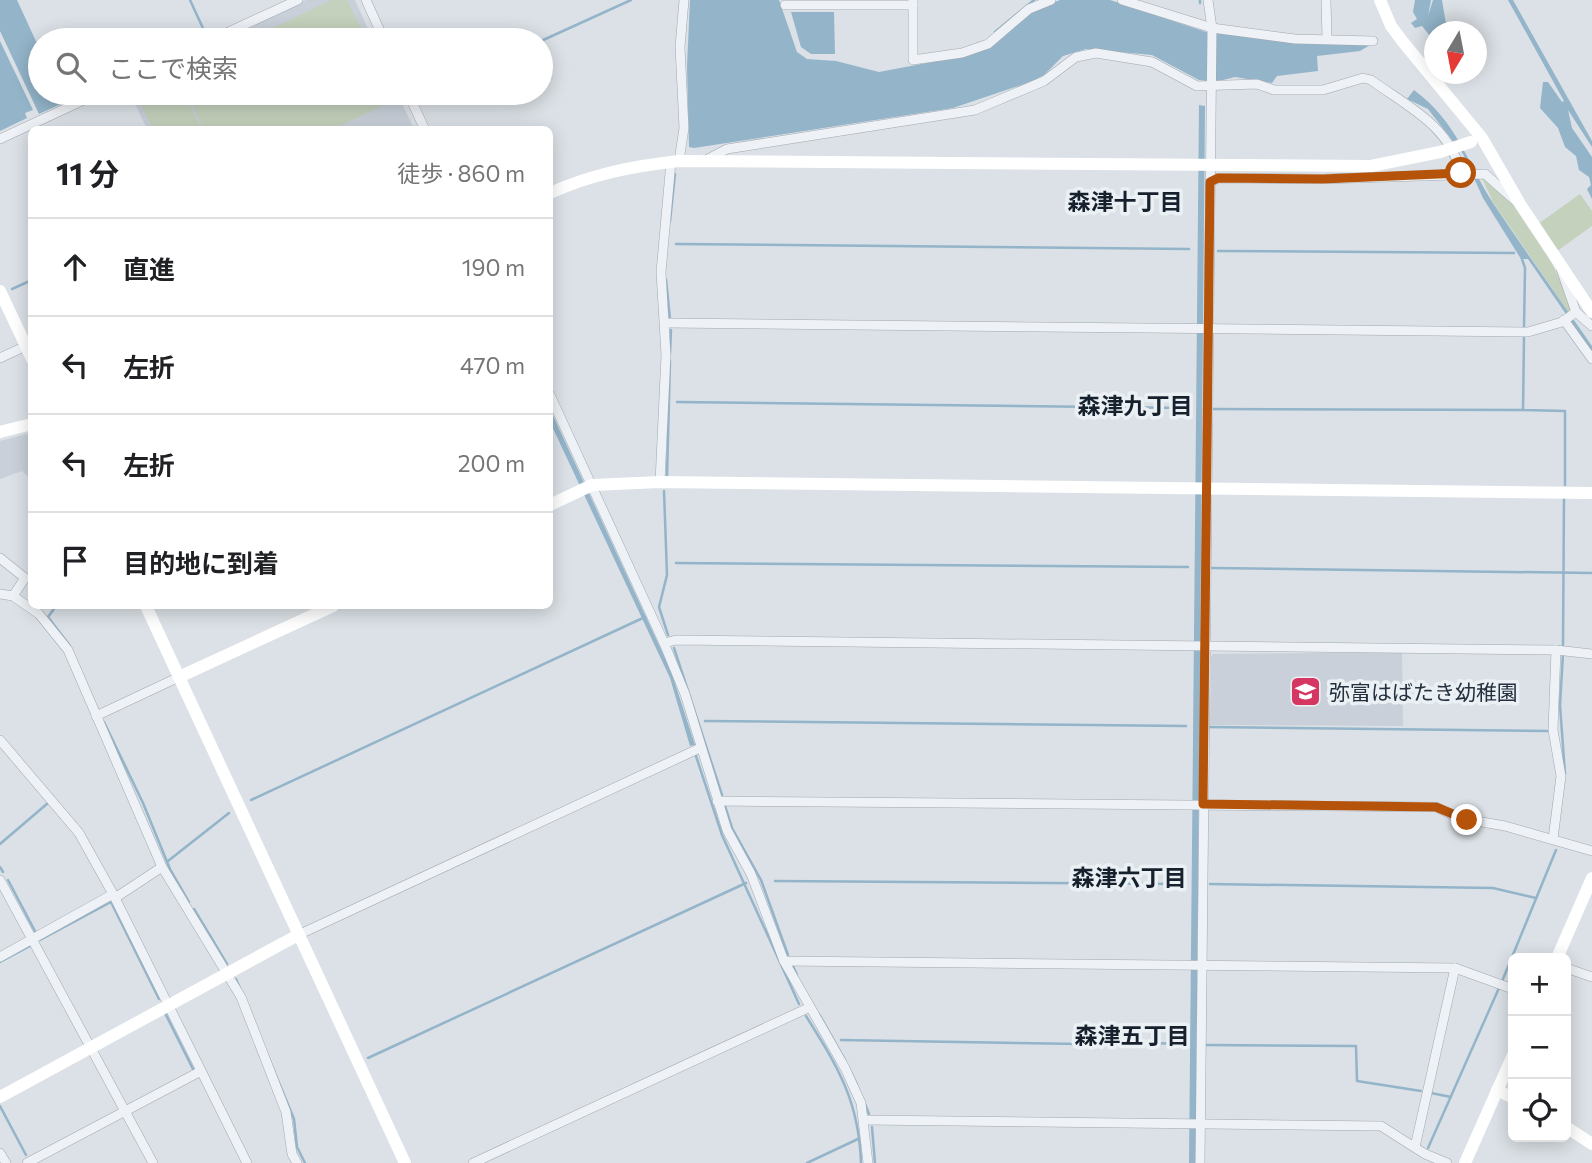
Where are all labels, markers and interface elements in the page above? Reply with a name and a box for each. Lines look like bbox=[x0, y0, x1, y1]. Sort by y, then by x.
north arrow bbox=[1424, 21, 1487, 84]
search box bbox=[28, 28, 553, 105]
icon: search bbox=[52, 48, 90, 86]
text: ここで検索 bbox=[108, 52, 238, 83]
text: 11 分 bbox=[56, 154, 119, 191]
route start bbox=[1445, 157, 1476, 188]
text: 徒歩 · 860 m bbox=[397, 159, 525, 187]
district label: 森津十丁目 bbox=[1068, 187, 1183, 215]
icon: ahead bbox=[56, 248, 94, 286]
text: 直進 bbox=[123, 253, 175, 284]
text: 190 m bbox=[462, 253, 525, 281]
icon: left bbox=[56, 346, 94, 384]
text: 左折 bbox=[123, 351, 175, 382]
text: 470 m bbox=[460, 351, 525, 379]
district label: 森津九丁目 bbox=[1078, 391, 1193, 419]
icon: left bbox=[56, 444, 94, 482]
text: 左折 bbox=[123, 449, 175, 480]
text: 200 m bbox=[458, 449, 525, 477]
icon: arrive bbox=[56, 542, 94, 580]
text: 目的地に到着 bbox=[123, 547, 279, 578]
school or university icon: 弥富はばたき幼稚園 bbox=[1289, 674, 1323, 708]
place label: 弥富はばたき幼稚園 bbox=[1329, 679, 1518, 704]
route end bbox=[1451, 804, 1482, 835]
district label: 森津六丁目 bbox=[1072, 863, 1187, 891]
map controls bbox=[1508, 953, 1571, 1142]
button: + bbox=[1508, 953, 1571, 1016]
button: − bbox=[1508, 1016, 1571, 1079]
district label: 森津五丁目 bbox=[1075, 1021, 1190, 1049]
button: locate bbox=[1508, 1079, 1571, 1142]

